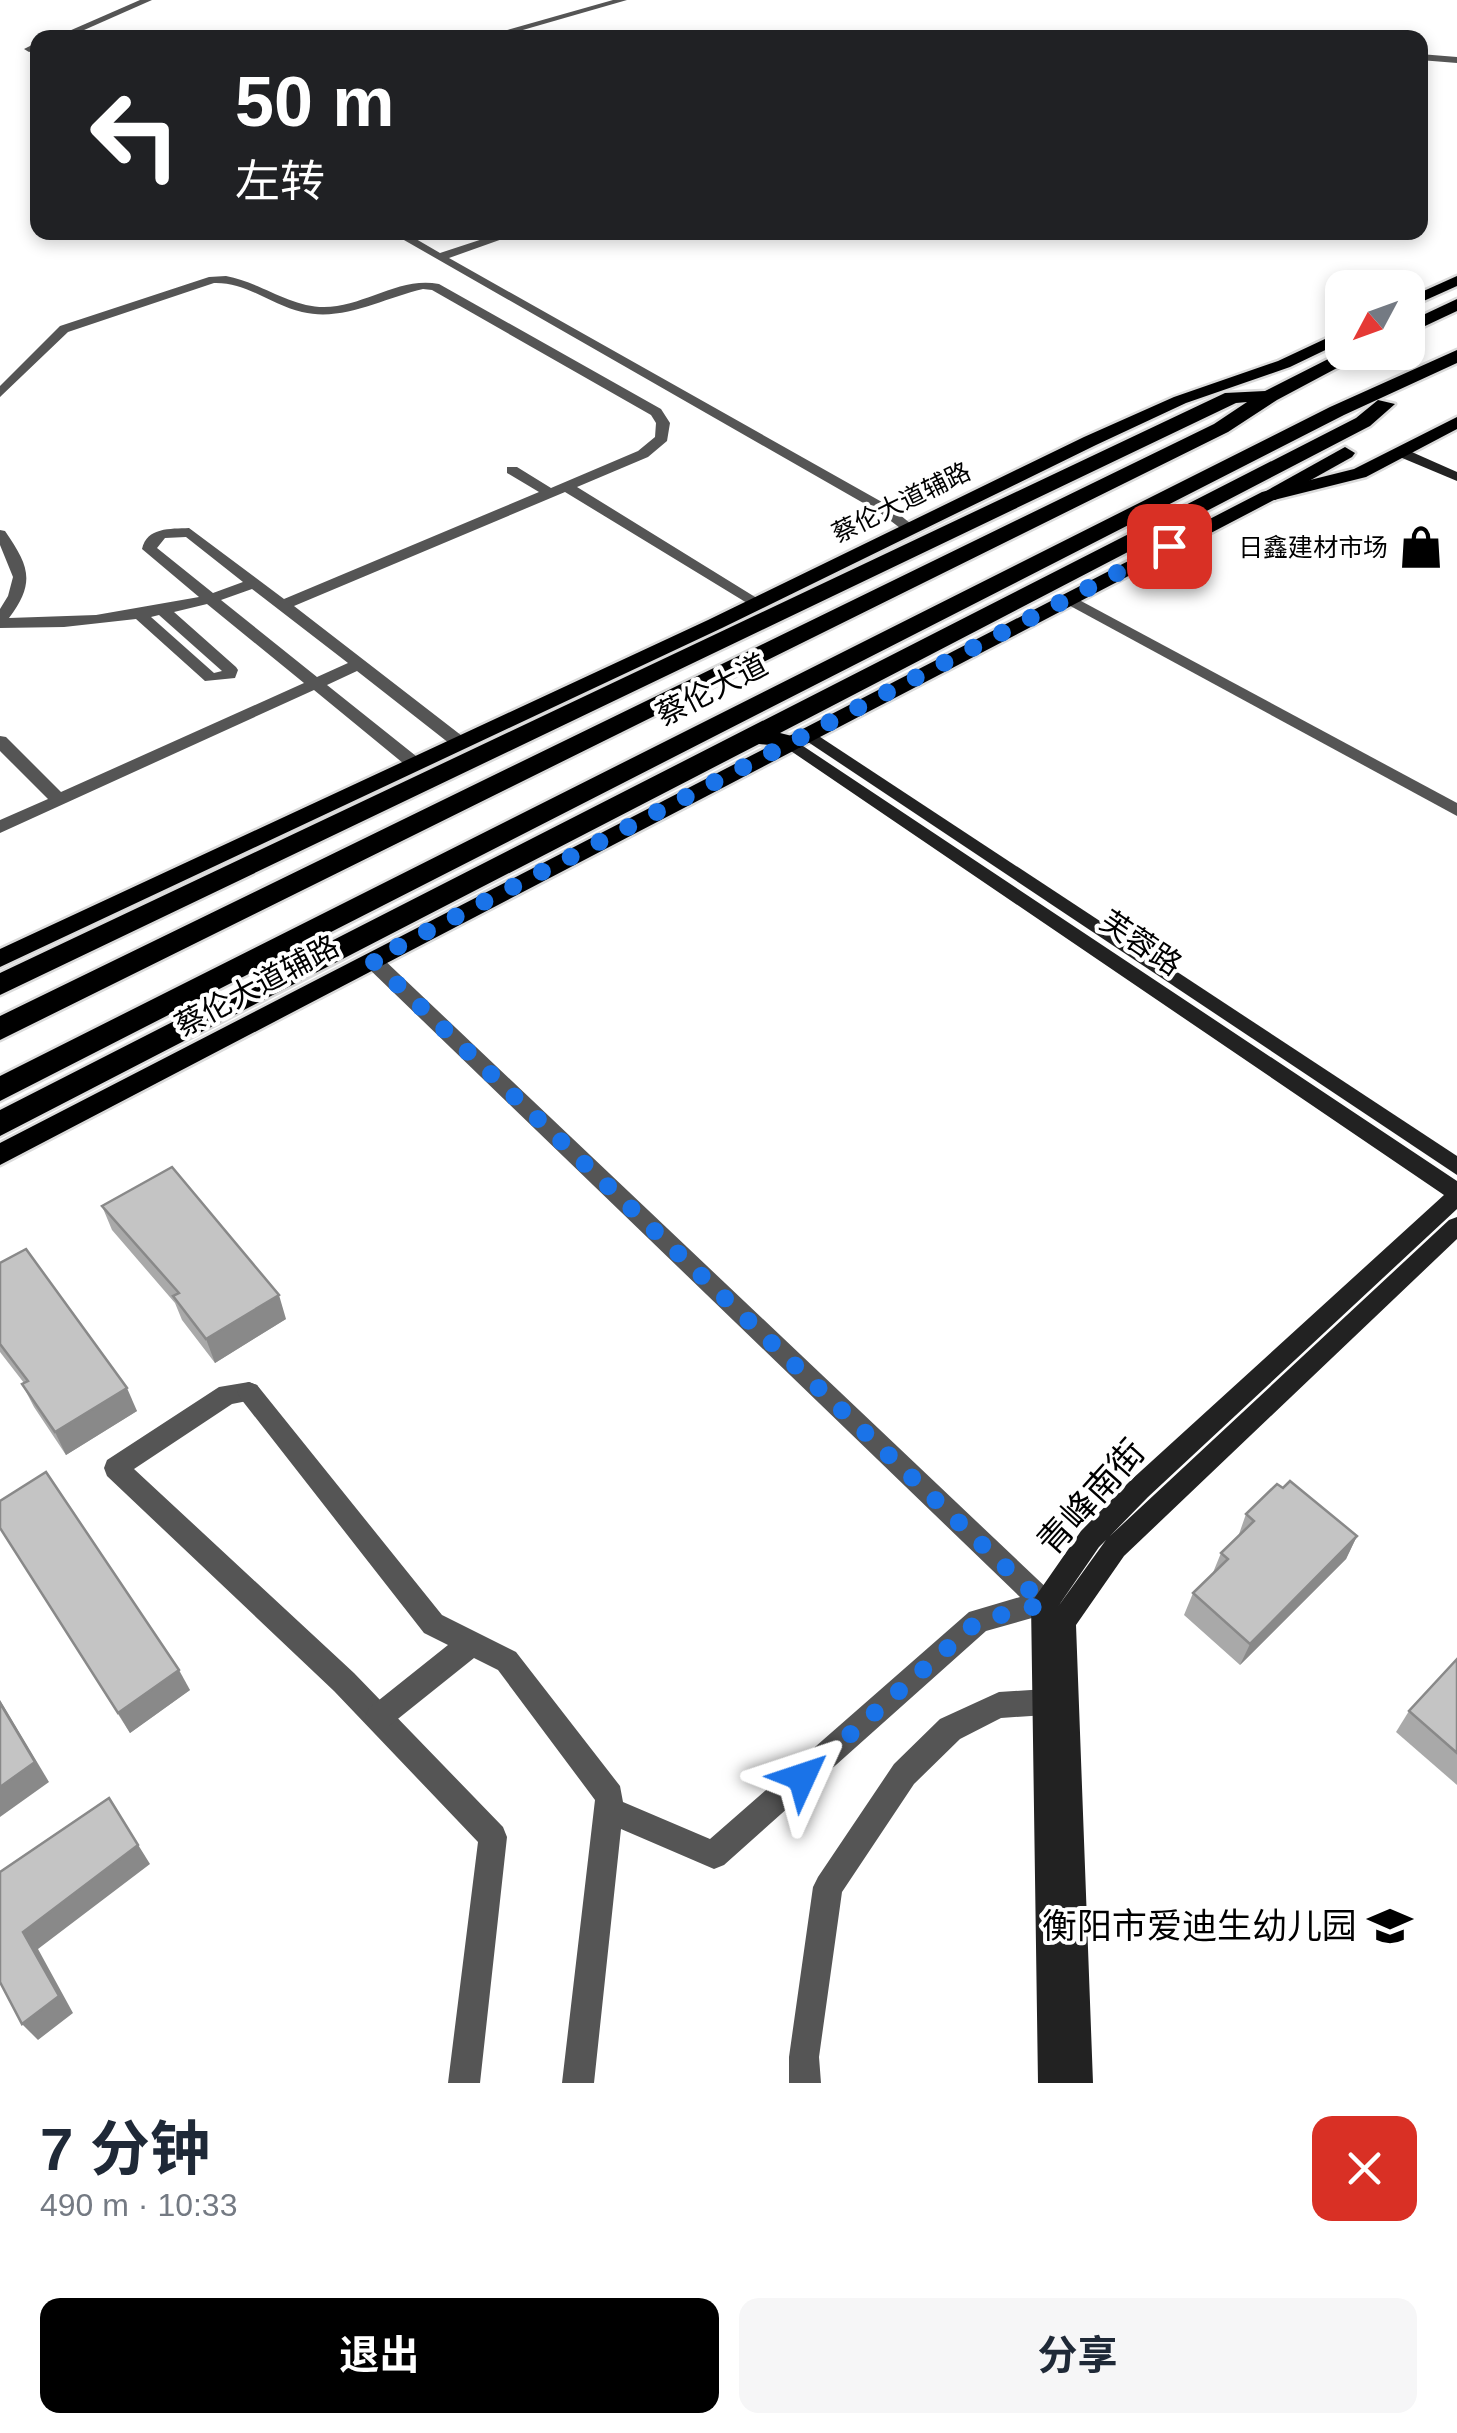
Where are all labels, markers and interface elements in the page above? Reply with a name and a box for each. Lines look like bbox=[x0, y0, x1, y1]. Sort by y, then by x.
text: 50 m bbox=[235, 63, 395, 141]
icon: left bbox=[70, 70, 200, 200]
text: 左转 bbox=[235, 156, 325, 207]
north arrow bbox=[1325, 270, 1425, 370]
map controls bbox=[1325, 270, 1425, 370]
street label: 蔡伦大道辅路 bbox=[827, 457, 975, 547]
pin bbox=[1127, 504, 1212, 589]
icon: arrive bbox=[1142, 519, 1197, 574]
shop icon: 日鑫建材市场 bbox=[1397, 523, 1445, 571]
place label: 日鑫建材市场 bbox=[1238, 533, 1388, 561]
street label: 蔡伦大道 bbox=[651, 648, 773, 731]
street label: 芙蓉路 bbox=[1095, 904, 1188, 981]
street label: 蔡伦大道辅路 bbox=[170, 929, 344, 1042]
street label: 青峰南街 bbox=[1029, 1432, 1152, 1562]
position arrow bbox=[750, 1725, 854, 1829]
school or university icon: 衡阳市爱迪生幼儿园 bbox=[1366, 1902, 1414, 1950]
place label: 衡阳市爱迪生幼儿园 bbox=[1042, 1906, 1357, 1945]
text: 7 分钟 bbox=[40, 2116, 210, 2183]
button: close bbox=[1312, 2116, 1417, 2221]
text: 490 m · 10:33 bbox=[40, 2187, 237, 2223]
button: 退出 bbox=[40, 2298, 719, 2413]
button: 分享 bbox=[739, 2298, 1417, 2413]

